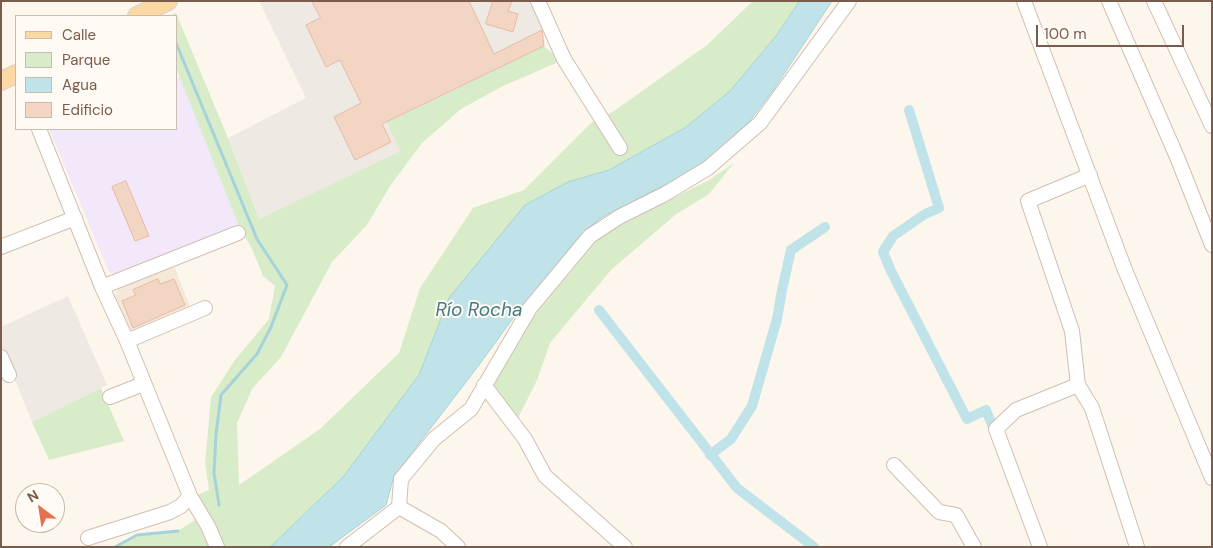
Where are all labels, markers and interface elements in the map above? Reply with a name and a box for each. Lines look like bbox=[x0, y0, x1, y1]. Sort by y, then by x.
legend bbox=[15, 15, 178, 130]
scale bar bbox=[1038, 15, 1186, 47]
text: 100 m bbox=[1044, 24, 1087, 44]
text: Calle bbox=[62, 25, 96, 45]
text: Parque bbox=[62, 50, 110, 70]
text: Agua bbox=[62, 75, 97, 95]
text: Edificio bbox=[62, 100, 113, 120]
water label: Río Rocha bbox=[436, 300, 522, 322]
north arrow bbox=[15, 483, 65, 533]
text: N bbox=[24, 486, 42, 506]

